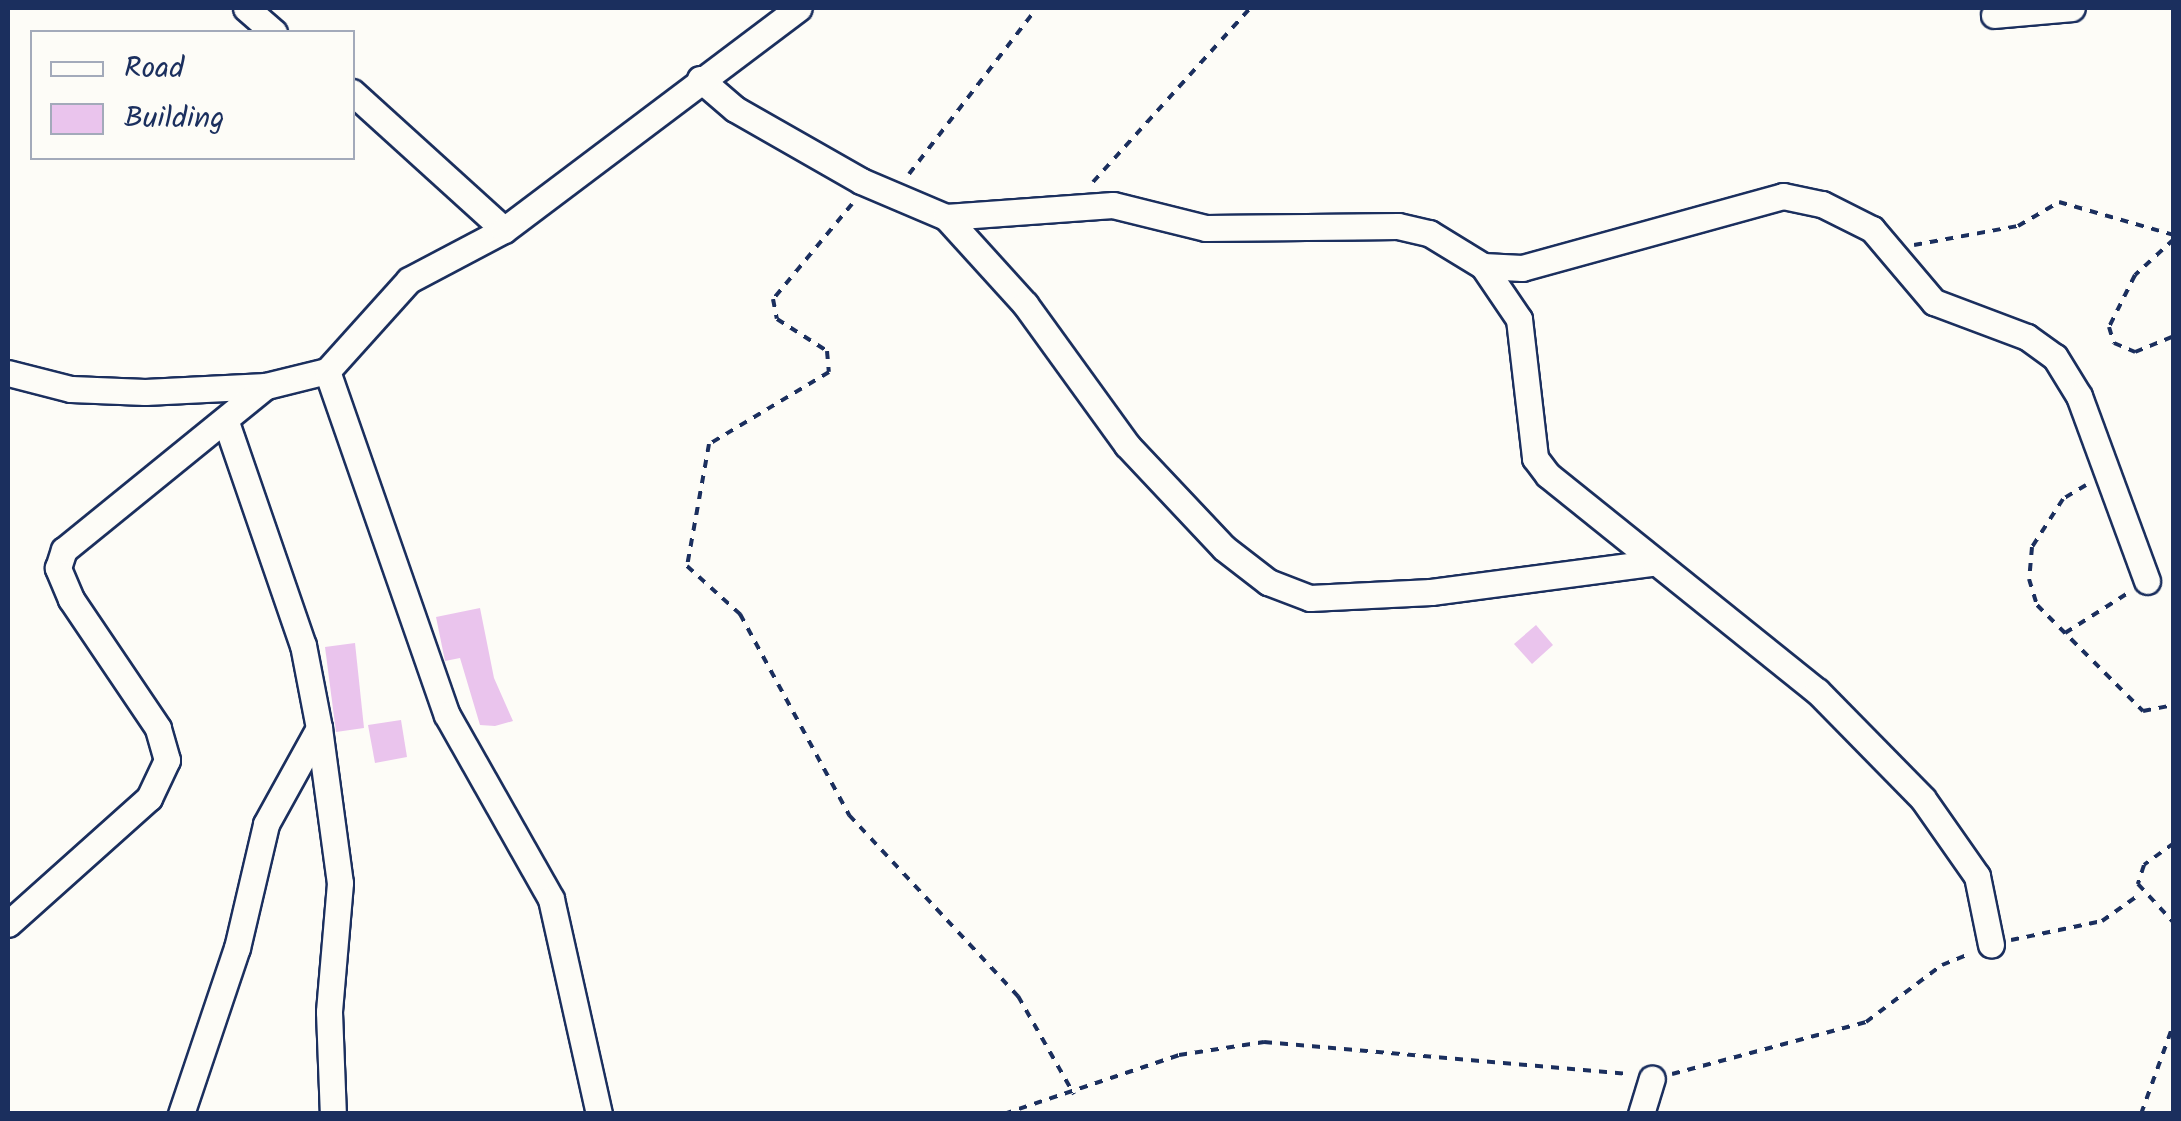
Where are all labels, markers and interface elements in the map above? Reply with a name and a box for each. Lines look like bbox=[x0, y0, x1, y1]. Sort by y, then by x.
legend bbox=[30, 30, 355, 160]
text: Road bbox=[124, 45, 184, 93]
text: Building bbox=[124, 95, 224, 143]

